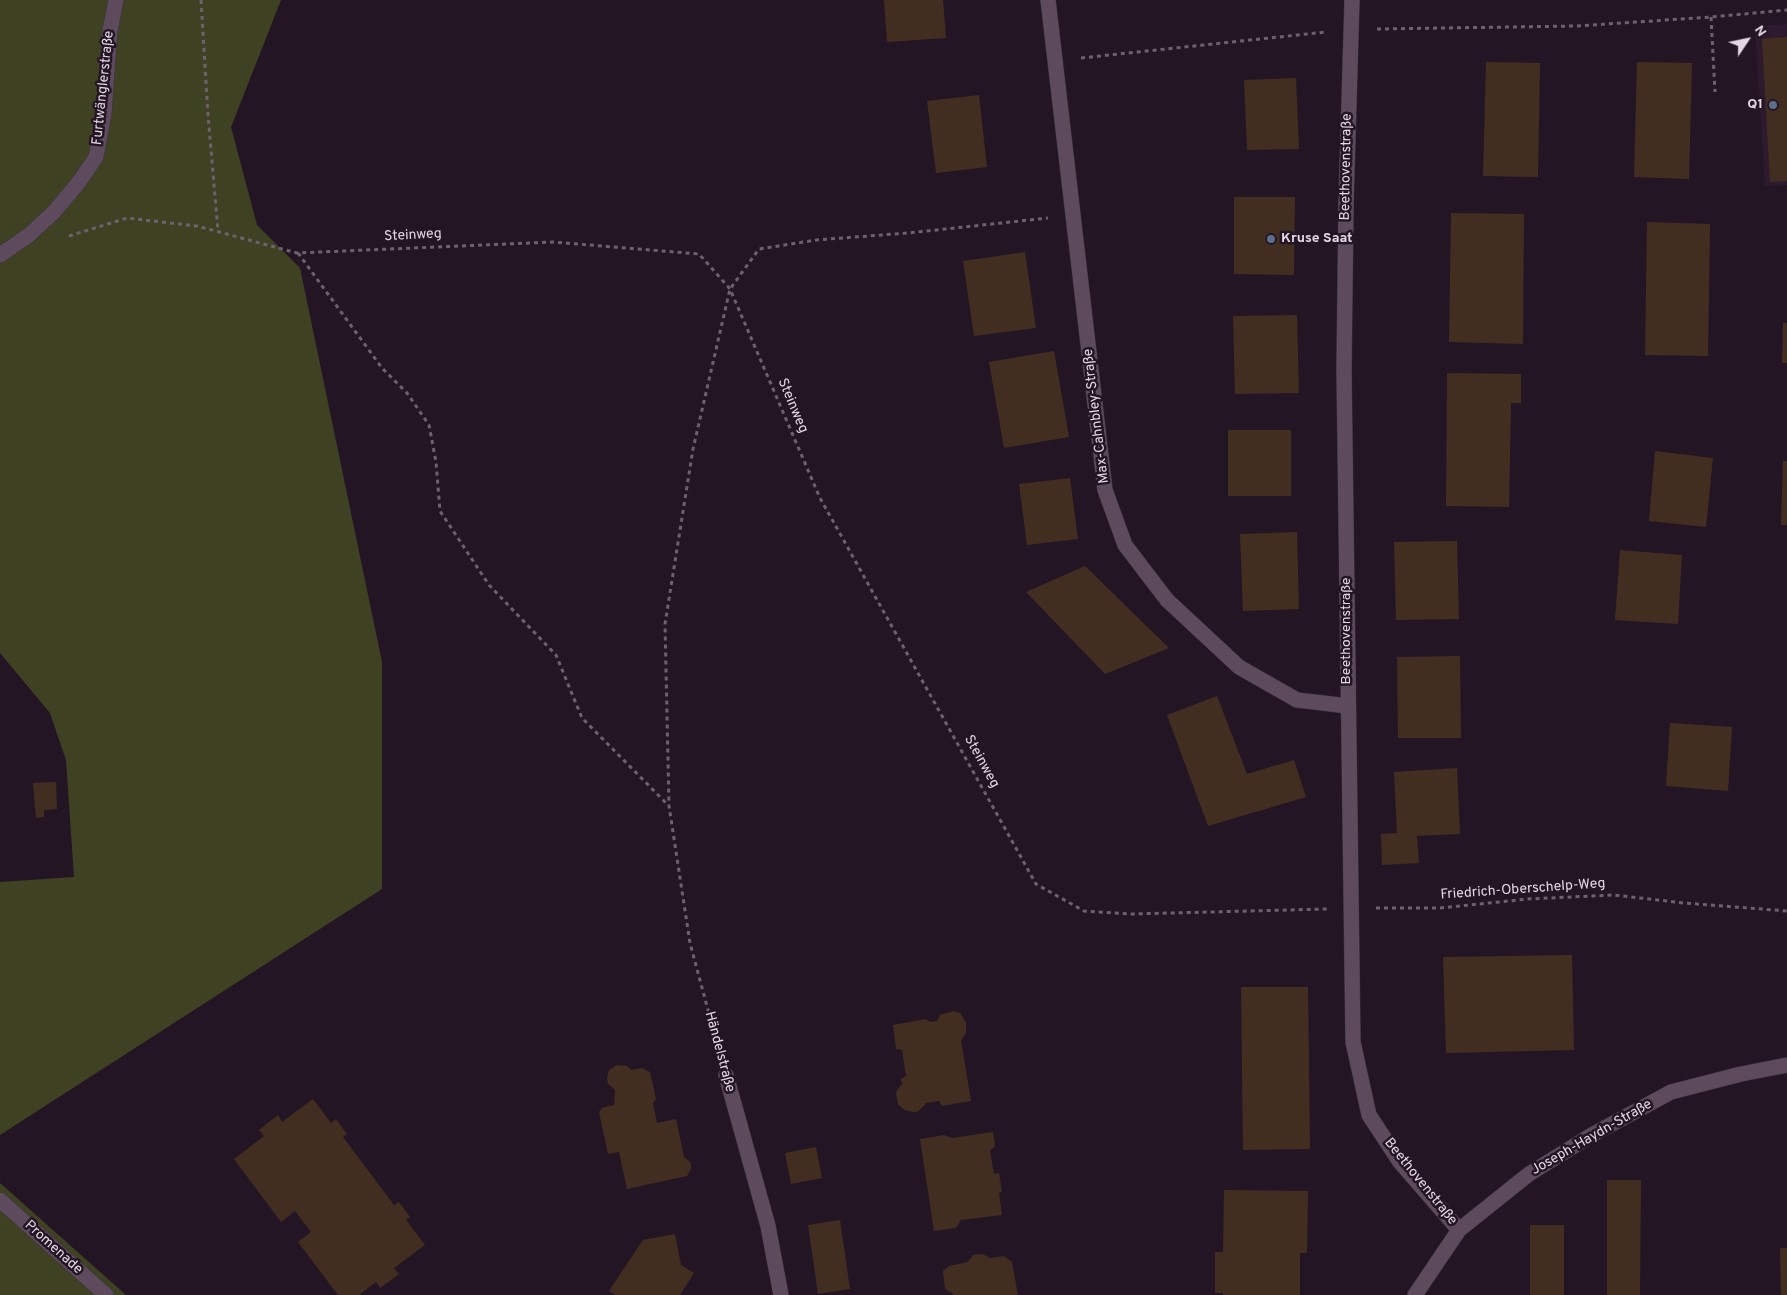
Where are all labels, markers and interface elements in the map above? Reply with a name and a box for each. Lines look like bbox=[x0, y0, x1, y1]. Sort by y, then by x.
north arrow bbox=[1722, 15, 1772, 65]
text: N bbox=[1750, 22, 1770, 40]
street label: Furtwänglerstraße bbox=[90, 30, 118, 146]
place label: Q1 bbox=[1747, 97, 1763, 113]
marker: Q1 bbox=[1767, 99, 1779, 111]
street label: Beethovenstraße bbox=[1338, 113, 1356, 221]
street label: Steinweg bbox=[384, 226, 442, 246]
place label: Kruse Saat bbox=[1281, 231, 1353, 247]
marker: Kruse Saat bbox=[1265, 233, 1277, 245]
street label: Max-Cahnbley-Straße bbox=[1080, 348, 1114, 484]
street label: Steinweg bbox=[773, 376, 811, 436]
street label: Beethovenstraße bbox=[1339, 578, 1355, 684]
street label: Steinweg bbox=[960, 733, 1002, 791]
street label: Friedrich-Oberschelp-Weg bbox=[1440, 876, 1606, 904]
street label: Händelstraße bbox=[700, 1010, 738, 1094]
street label: Joseph-Haydn-Straße bbox=[1529, 1097, 1655, 1179]
street label: Beethovenstraße bbox=[1380, 1135, 1460, 1229]
street label: Promenade bbox=[21, 1218, 85, 1278]

